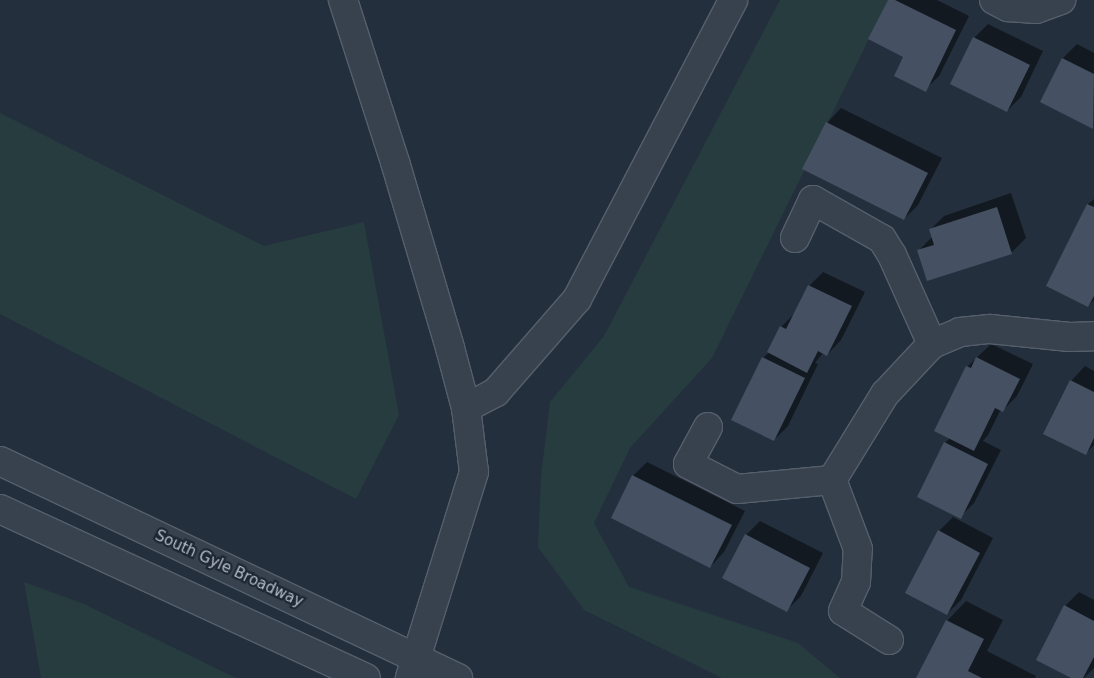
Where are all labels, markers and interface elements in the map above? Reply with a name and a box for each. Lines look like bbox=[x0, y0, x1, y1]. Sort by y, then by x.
street label: South Gyle Broadway bbox=[152, 527, 306, 611]

